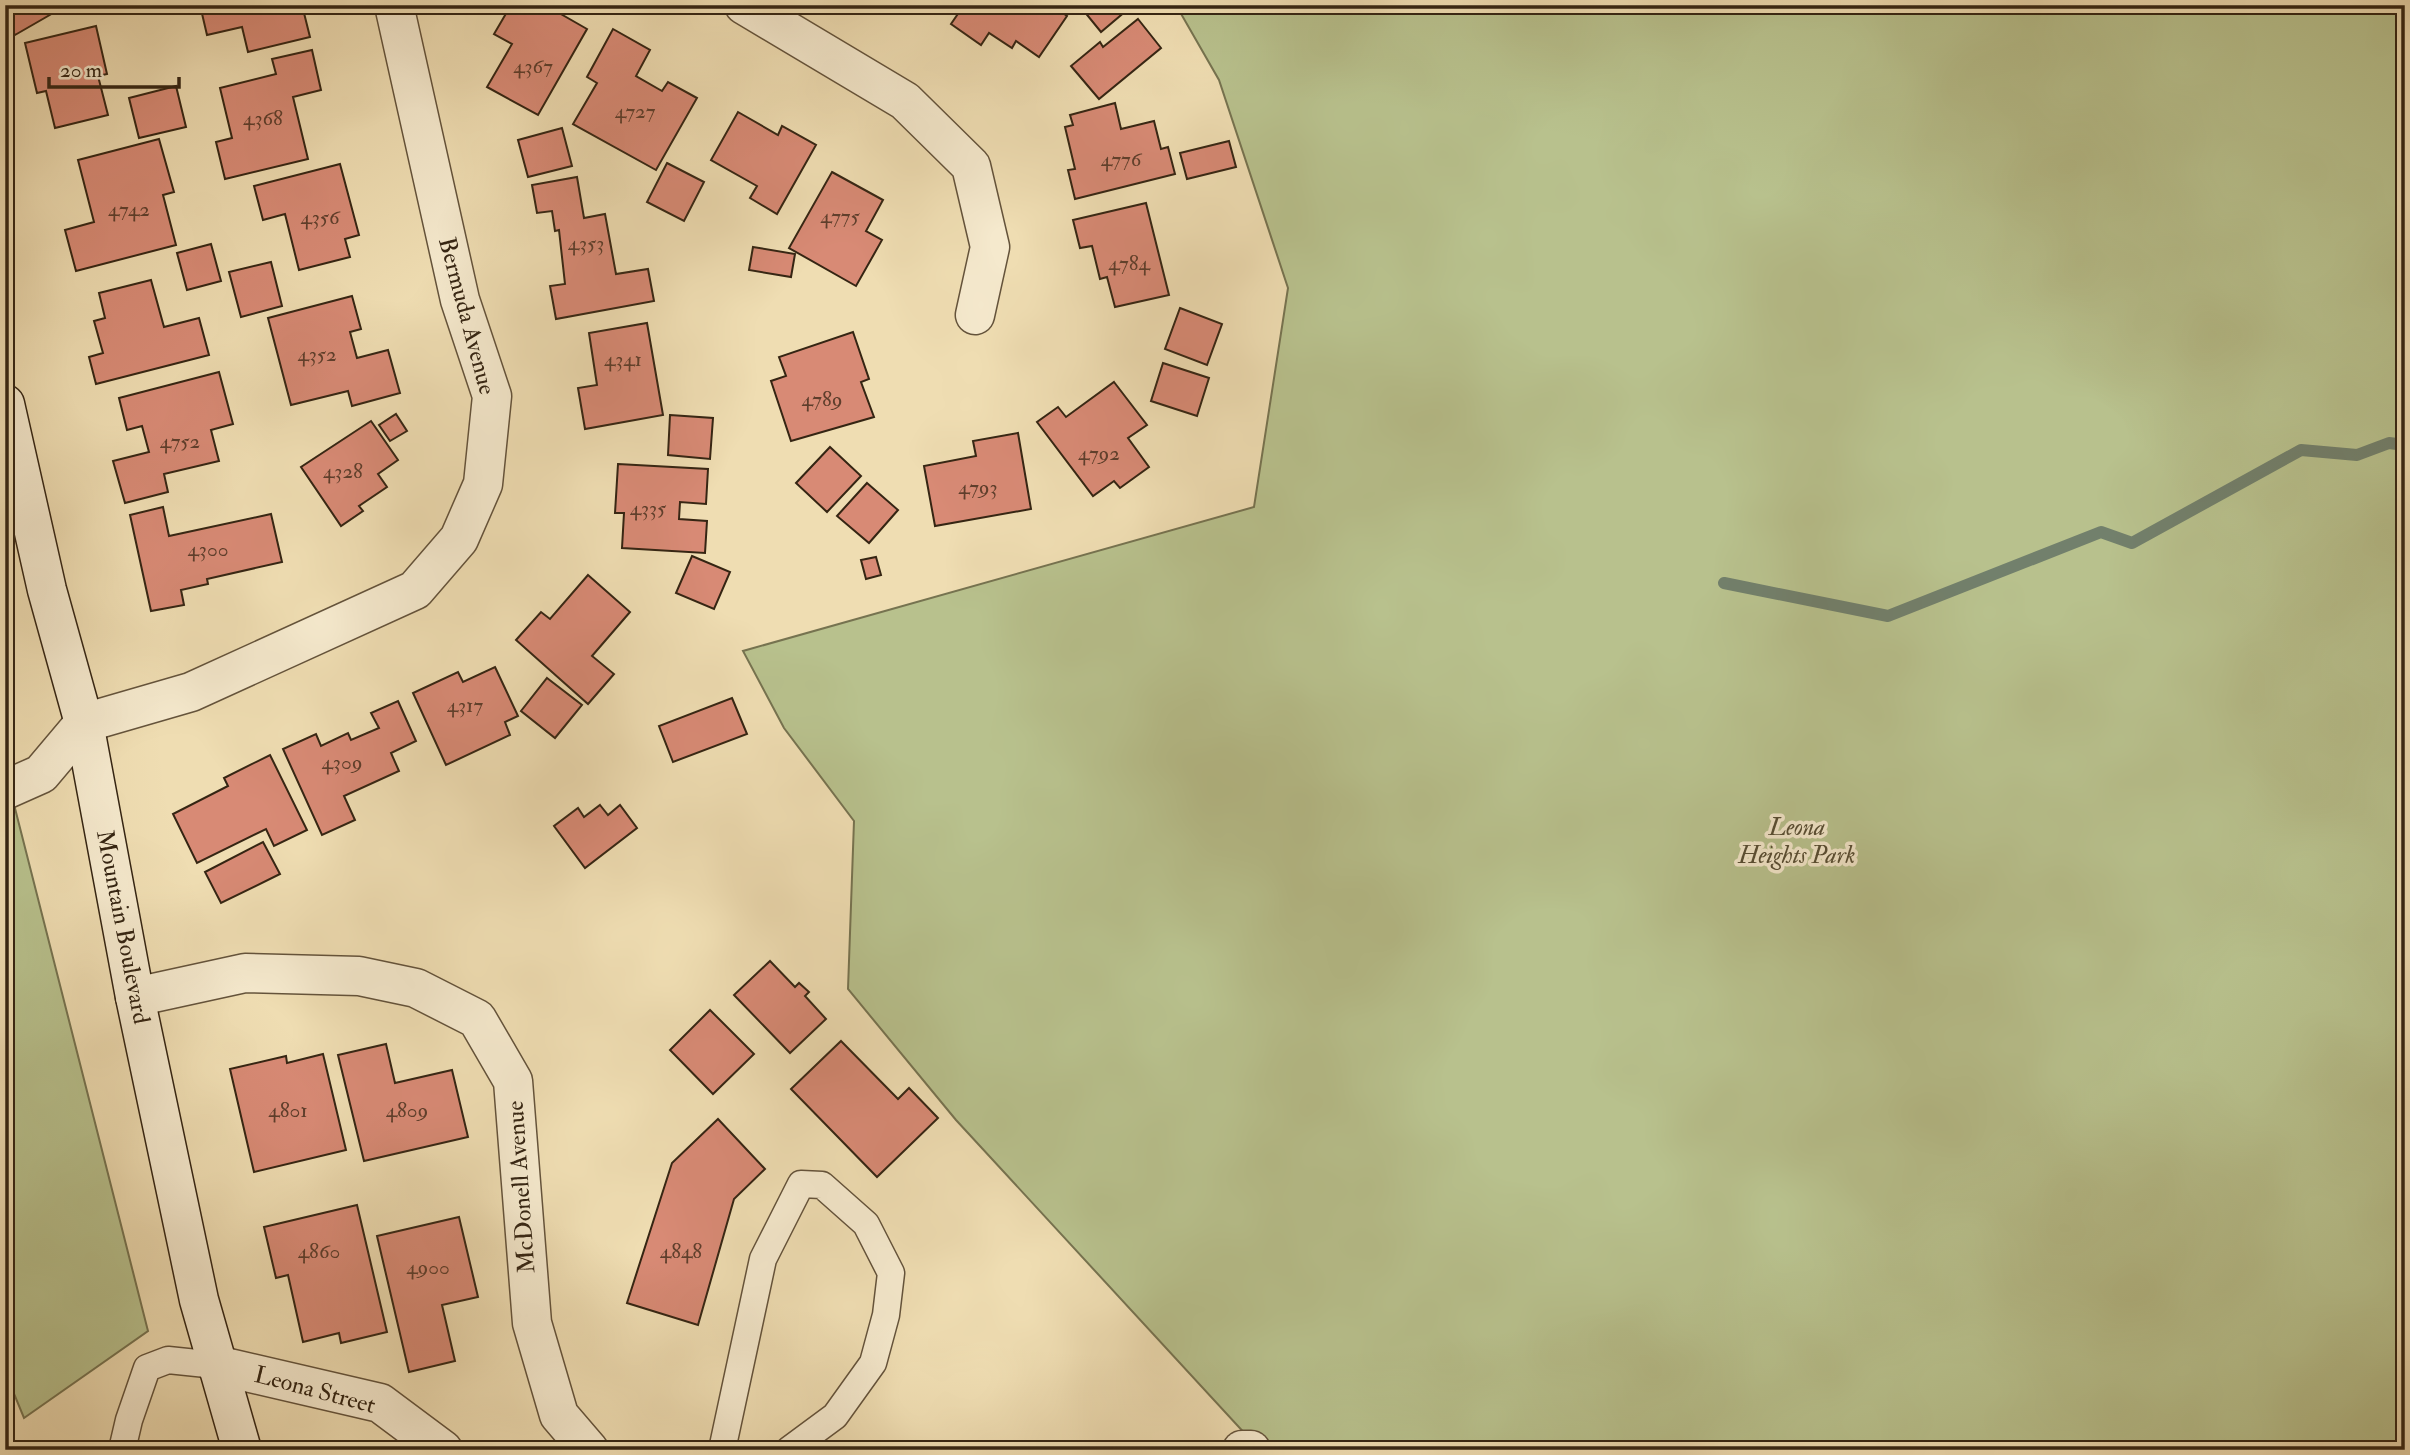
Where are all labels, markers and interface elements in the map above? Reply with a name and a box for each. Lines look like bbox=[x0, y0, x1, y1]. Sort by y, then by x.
scale bar bbox=[49, 46, 178, 90]
house number: 4367 bbox=[513, 53, 553, 80]
text: 20 m bbox=[60, 57, 102, 84]
house number: 4727 bbox=[615, 98, 656, 125]
house number: 4368 bbox=[243, 105, 283, 132]
house number: 4776 bbox=[1101, 146, 1143, 173]
house number: 4742 bbox=[108, 196, 150, 223]
house number: 4775 bbox=[820, 203, 860, 230]
house number: 4356 bbox=[300, 204, 341, 231]
house number: 4353 bbox=[568, 230, 604, 257]
street label: Bermuda Avenue bbox=[431, 234, 503, 398]
house number: 4784 bbox=[1108, 250, 1152, 277]
house number: 4352 bbox=[297, 341, 337, 368]
house number: 4341 bbox=[604, 346, 642, 373]
house number: 4789 bbox=[801, 386, 843, 413]
house number: 4752 bbox=[160, 428, 200, 455]
house number: 4792 bbox=[1078, 440, 1120, 467]
house number: 4328 bbox=[323, 458, 363, 485]
house number: 4793 bbox=[958, 474, 998, 501]
house number: 4335 bbox=[630, 495, 667, 522]
house number: 4300 bbox=[188, 536, 228, 563]
house number: 4317 bbox=[447, 692, 484, 719]
house number: 4309 bbox=[322, 749, 362, 776]
park label: Leona Heights Park bbox=[1737, 812, 1856, 871]
street label: Mountain Boulevard bbox=[89, 827, 157, 1027]
house number: 4801 bbox=[268, 1097, 308, 1124]
house number: 4809 bbox=[386, 1097, 428, 1124]
street label: McDonell Avenue bbox=[500, 1100, 542, 1274]
house number: 4860 bbox=[298, 1238, 340, 1265]
house number: 4848 bbox=[660, 1238, 702, 1265]
house number: 4900 bbox=[406, 1254, 450, 1281]
street label: Leona Street bbox=[251, 1359, 379, 1421]

